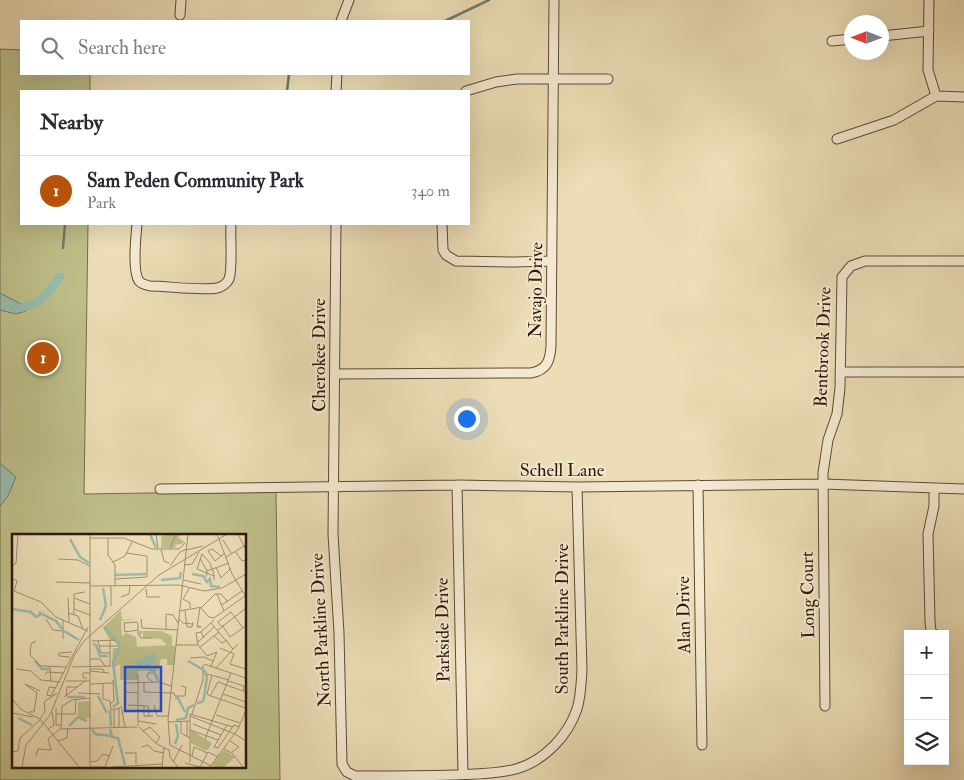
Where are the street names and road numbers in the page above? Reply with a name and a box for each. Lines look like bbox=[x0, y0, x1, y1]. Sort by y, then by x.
street label: Navajo Drive bbox=[524, 241, 548, 338]
street label: Bentbrook Drive bbox=[809, 286, 837, 408]
street label: Cherokee Drive bbox=[308, 298, 331, 412]
street label: Schell Lane bbox=[520, 459, 605, 482]
street label: South Parkline Drive bbox=[551, 543, 574, 694]
street label: Long Court bbox=[796, 551, 820, 639]
street label: North Parkline Drive bbox=[305, 552, 337, 708]
street label: Alan Drive bbox=[672, 575, 696, 655]
street label: Parkside Drive bbox=[431, 577, 455, 683]

